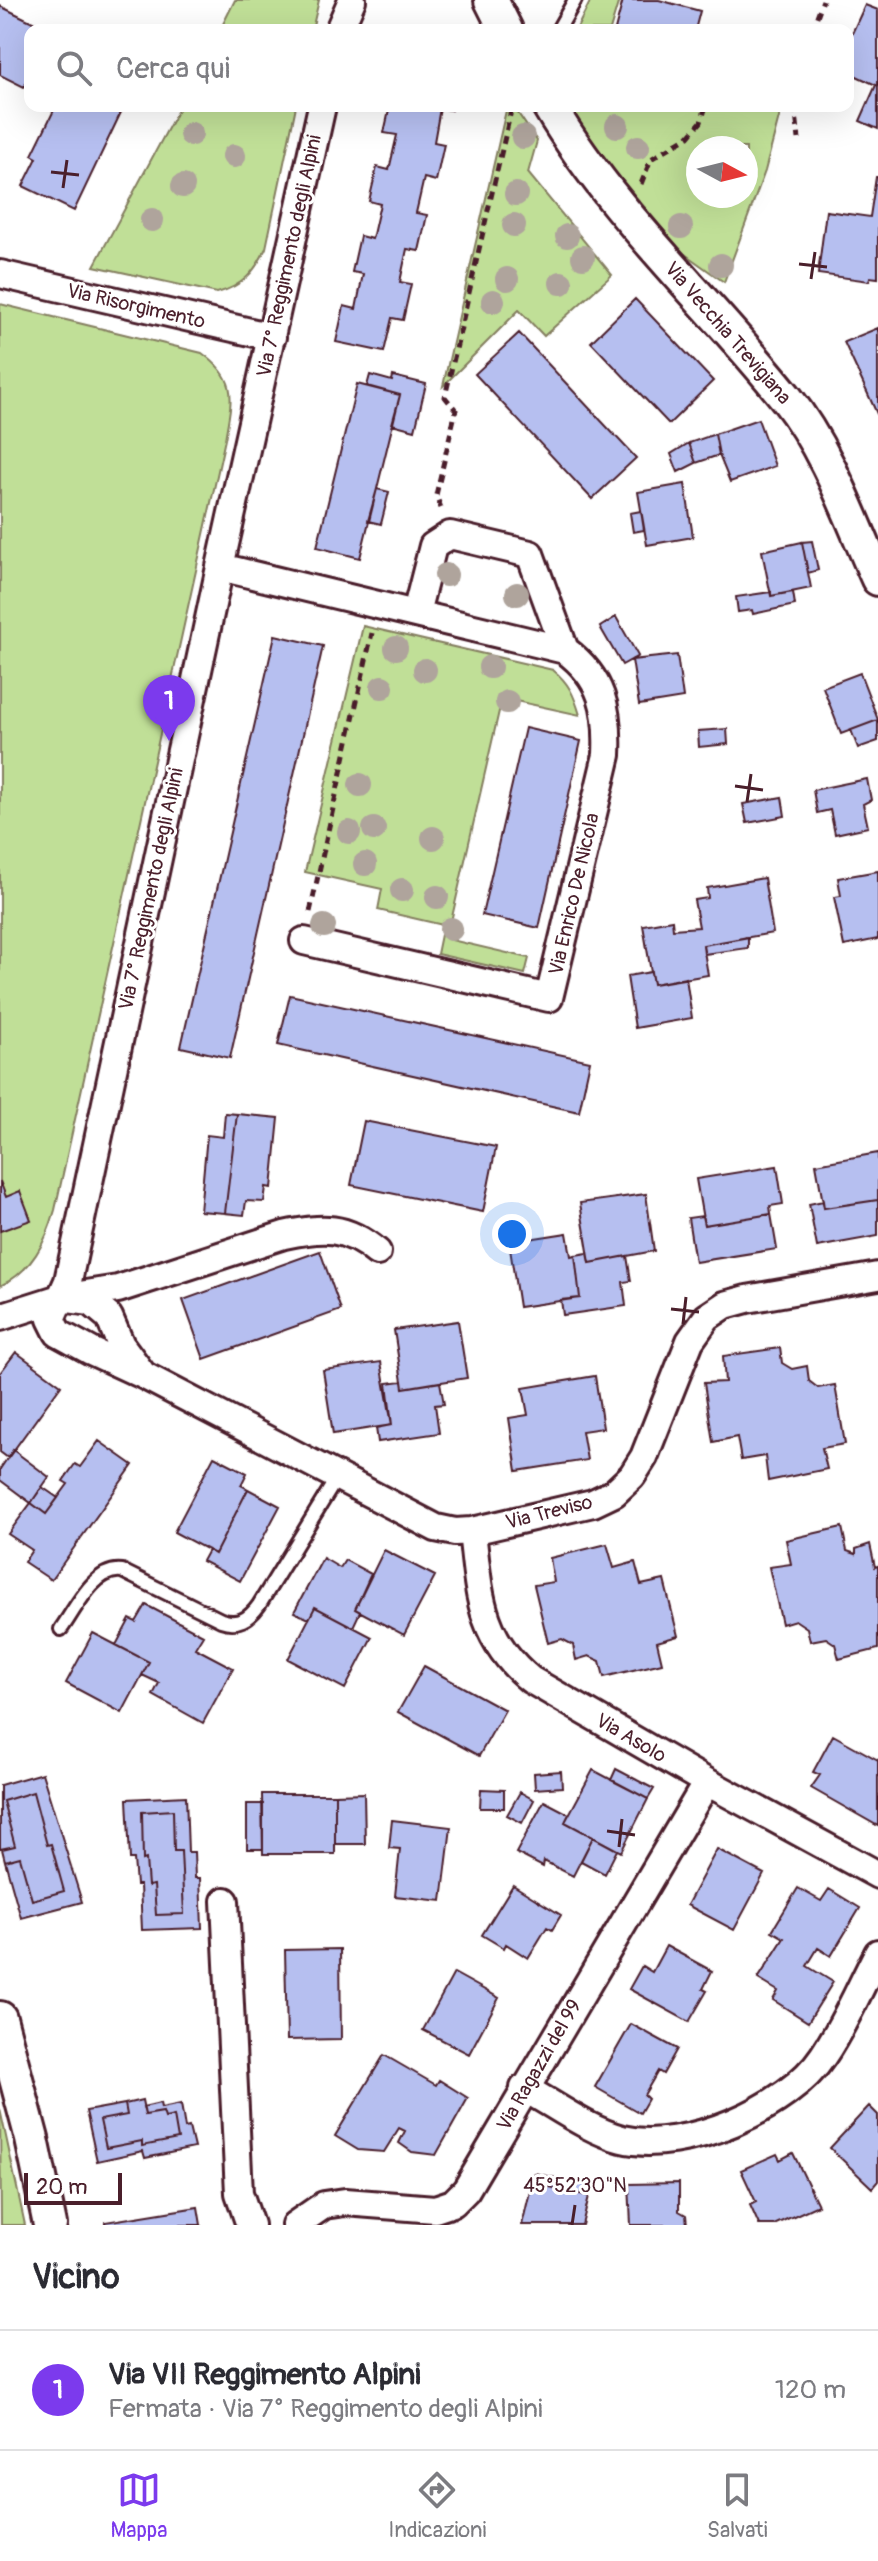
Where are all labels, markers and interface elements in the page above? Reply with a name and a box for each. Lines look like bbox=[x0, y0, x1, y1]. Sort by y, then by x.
search box bbox=[24, 24, 854, 112]
icon: search bbox=[52, 46, 96, 90]
text: Cerca qui bbox=[116, 50, 230, 87]
street label: Via 7° Reggimento degli Alpini bbox=[251, 133, 327, 379]
north arrow bbox=[686, 136, 758, 208]
street label: Via Vecchia Trevigiana bbox=[659, 257, 797, 409]
street label: Via Risorgimento bbox=[64, 278, 208, 334]
pin: 1 bbox=[143, 675, 195, 741]
street label: Via 7° Reggimento degli Alpini bbox=[113, 766, 189, 1012]
street label: Via Enrico De Nicola bbox=[543, 810, 605, 978]
your location bbox=[492, 1214, 532, 1254]
street label: Via Treviso bbox=[503, 1489, 595, 1535]
street label: Via Asolo bbox=[591, 1708, 671, 1768]
street label: Via Ragazzi del 99 bbox=[491, 1995, 587, 2135]
scale bar bbox=[24, 2169, 122, 2205]
text: 20 m bbox=[36, 2173, 88, 2201]
text: 45°52'30"N bbox=[523, 2173, 627, 2198]
text: Vicino bbox=[32, 2256, 120, 2299]
text: Via VII Reggimento Alpini bbox=[108, 2356, 420, 2393]
text: 1 bbox=[53, 2374, 63, 2406]
text: 120 m bbox=[775, 2374, 846, 2406]
text: Fermata · Via 7° Reggimento degli Alpini bbox=[108, 2393, 543, 2425]
tab: Mappa bbox=[110, 2468, 167, 2544]
tab: Indicazioni bbox=[388, 2468, 486, 2544]
tab: Salvati bbox=[707, 2468, 768, 2544]

